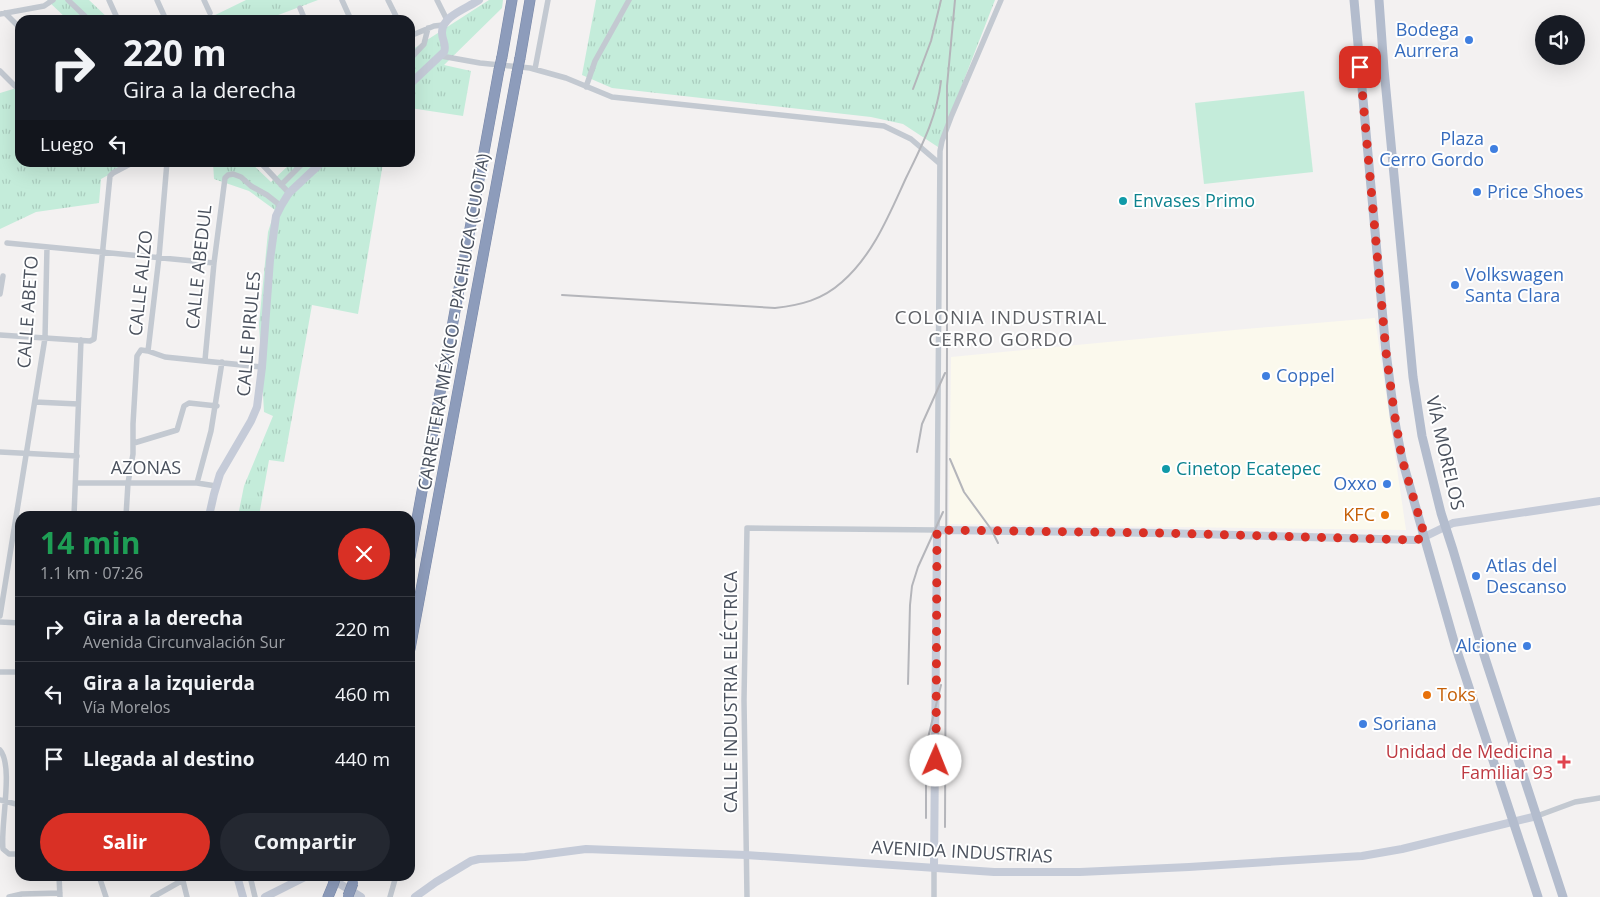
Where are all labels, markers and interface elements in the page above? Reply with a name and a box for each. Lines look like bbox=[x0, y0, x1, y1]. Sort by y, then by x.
map controls bbox=[1535, 15, 1585, 65]
button: sound bbox=[1535, 15, 1585, 65]
place label: Bodega Aurrera bbox=[1394, 17, 1459, 62]
text: 220 m bbox=[123, 29, 227, 76]
marker: Bodega Aurrera bbox=[1463, 34, 1475, 46]
icon: right bbox=[40, 35, 105, 100]
pin bbox=[1339, 46, 1381, 88]
icon: arrive bbox=[1346, 53, 1374, 81]
text: Gira a la derecha bbox=[123, 74, 296, 104]
place label: Plaza Cerro Gordo bbox=[1379, 126, 1484, 171]
icon: left bbox=[104, 130, 132, 158]
text: Luego bbox=[40, 131, 94, 157]
marker: Plaza Cerro Gordo bbox=[1488, 143, 1500, 155]
street label: CARRETERA MÉXICO - PACHUCA (CUOTA) bbox=[412, 151, 495, 492]
place label: Price Shoes bbox=[1487, 179, 1584, 203]
marker: Price Shoes bbox=[1471, 186, 1483, 198]
place label: Envases Primo bbox=[1133, 188, 1255, 212]
marker: Envases Primo bbox=[1117, 195, 1129, 207]
street label: CALLE ABEDUL bbox=[180, 204, 216, 330]
street label: CALLE ALIZO bbox=[123, 229, 157, 337]
street label: CALLE ABETO bbox=[11, 255, 43, 369]
place label: Volkswagen Santa Clara bbox=[1465, 262, 1564, 307]
street label: CALLE PIRULES bbox=[231, 270, 265, 397]
marker: Volkswagen Santa Clara bbox=[1449, 279, 1461, 291]
district label: COLONIA INDUSTRIAL CERRO GORDO bbox=[894, 304, 1108, 352]
place label: Coppel bbox=[1276, 363, 1335, 387]
marker: Coppel bbox=[1260, 370, 1272, 382]
street label: VÍA MORELOS bbox=[1421, 393, 1471, 512]
street label: AZONAS bbox=[111, 455, 181, 479]
place label: Cinetop Ecatepec bbox=[1176, 456, 1321, 480]
marker: Cinetop Ecatepec bbox=[1160, 463, 1172, 475]
place label: Oxxo bbox=[1333, 471, 1377, 495]
marker: Oxxo bbox=[1381, 478, 1393, 490]
place label: KFC bbox=[1343, 502, 1375, 526]
marker: KFC bbox=[1379, 509, 1391, 521]
text: 14 min bbox=[40, 522, 140, 563]
button: close bbox=[338, 528, 390, 580]
place label: Atlas del Descanso bbox=[1486, 553, 1567, 598]
text: 1.1 km · 07:26 bbox=[40, 562, 143, 584]
street label: CALLE INDUSTRIA ELÉCTRICA bbox=[718, 570, 742, 813]
marker: Atlas del Descanso bbox=[1470, 570, 1482, 582]
text: Gira a la derecha bbox=[83, 605, 243, 631]
icon: right bbox=[40, 615, 68, 643]
text: 220 m bbox=[335, 616, 390, 642]
text: Avenida Circunvalación Sur bbox=[83, 631, 285, 653]
place label: Alcione bbox=[1456, 633, 1517, 657]
marker: Alcione bbox=[1521, 640, 1533, 652]
text: Gira a la izquierda bbox=[83, 670, 255, 696]
icon: left bbox=[40, 680, 68, 708]
text: 460 m bbox=[335, 681, 390, 707]
place label: Toks bbox=[1437, 682, 1476, 706]
marker: Toks bbox=[1421, 689, 1433, 701]
text: Vía Morelos bbox=[83, 696, 170, 718]
place label: Soriana bbox=[1373, 711, 1437, 735]
marker: Soriana bbox=[1357, 718, 1369, 730]
position arrow bbox=[909, 734, 961, 786]
place label: Unidad de Medicina Familiar 93 bbox=[1386, 739, 1553, 784]
icon: arrive bbox=[40, 745, 68, 773]
text: Llegada al destino bbox=[83, 746, 255, 772]
text: 440 m bbox=[335, 746, 390, 772]
marker: Unidad de Medicina Familiar 93 bbox=[1557, 755, 1571, 769]
button: Salir bbox=[40, 813, 210, 871]
button: Compartir bbox=[220, 813, 390, 871]
street label: AVENIDA INDUSTRIAS bbox=[871, 834, 1054, 868]

